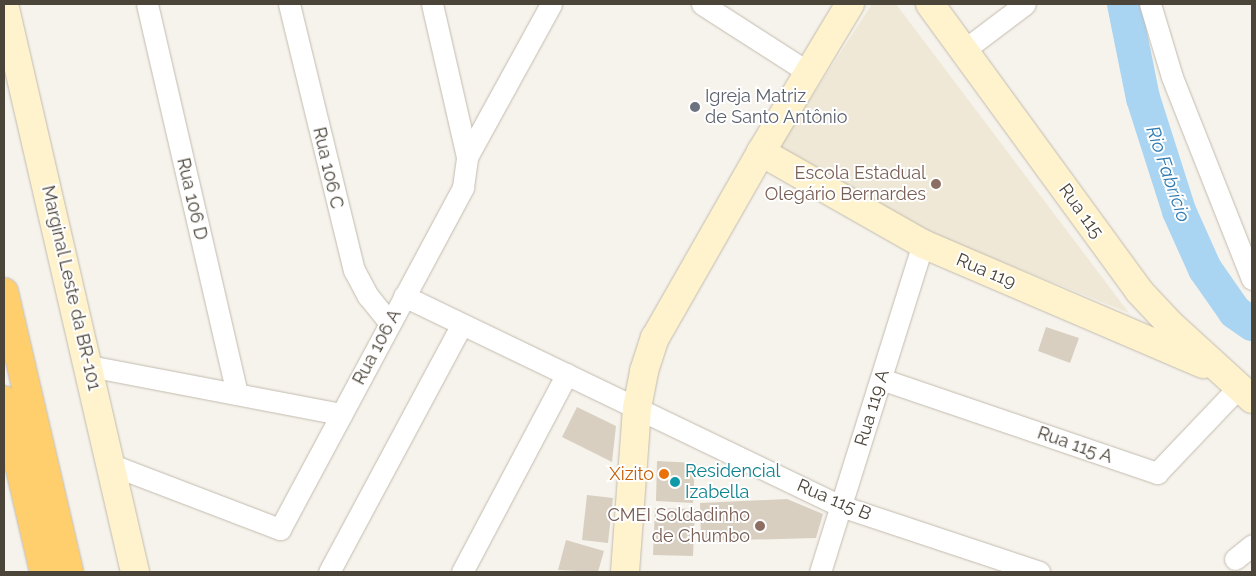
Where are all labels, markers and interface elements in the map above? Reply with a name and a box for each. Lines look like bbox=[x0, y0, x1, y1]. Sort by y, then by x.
place label: Igreja Matriz de Santo Antônio bbox=[705, 86, 848, 128]
marker: Igreja Matriz de Santo Antônio bbox=[689, 101, 701, 113]
water label: Rio Fabrício bbox=[1141, 123, 1195, 225]
street label: Rua 106 C bbox=[308, 125, 348, 211]
street label: Rua 106 D bbox=[172, 156, 212, 242]
place label: Escola Estadual Olegário Bernardes bbox=[765, 163, 926, 205]
marker: Escola Estadual Olegário Bernardes bbox=[930, 178, 942, 190]
street label: Rua 115 bbox=[1054, 180, 1108, 242]
street label: Marginal Leste da BR-101 bbox=[37, 183, 105, 393]
street label: Rua 119 bbox=[953, 249, 1019, 293]
street label: Rua 106 A bbox=[348, 305, 406, 389]
street label: Rua 119 A bbox=[850, 367, 894, 449]
street label: Rua 115 A bbox=[1034, 422, 1116, 468]
place label: Residencial Izabella bbox=[685, 461, 780, 504]
place label: Xizito bbox=[609, 463, 654, 485]
marker: Xizito bbox=[658, 468, 670, 480]
street label: Rua 115 B bbox=[794, 475, 874, 525]
marker: Residencial Izabella bbox=[669, 476, 681, 488]
place label: CMEI Soldadinho de Chumbo bbox=[607, 505, 750, 548]
marker: CMEI Soldadinho de Chumbo bbox=[754, 520, 766, 532]

